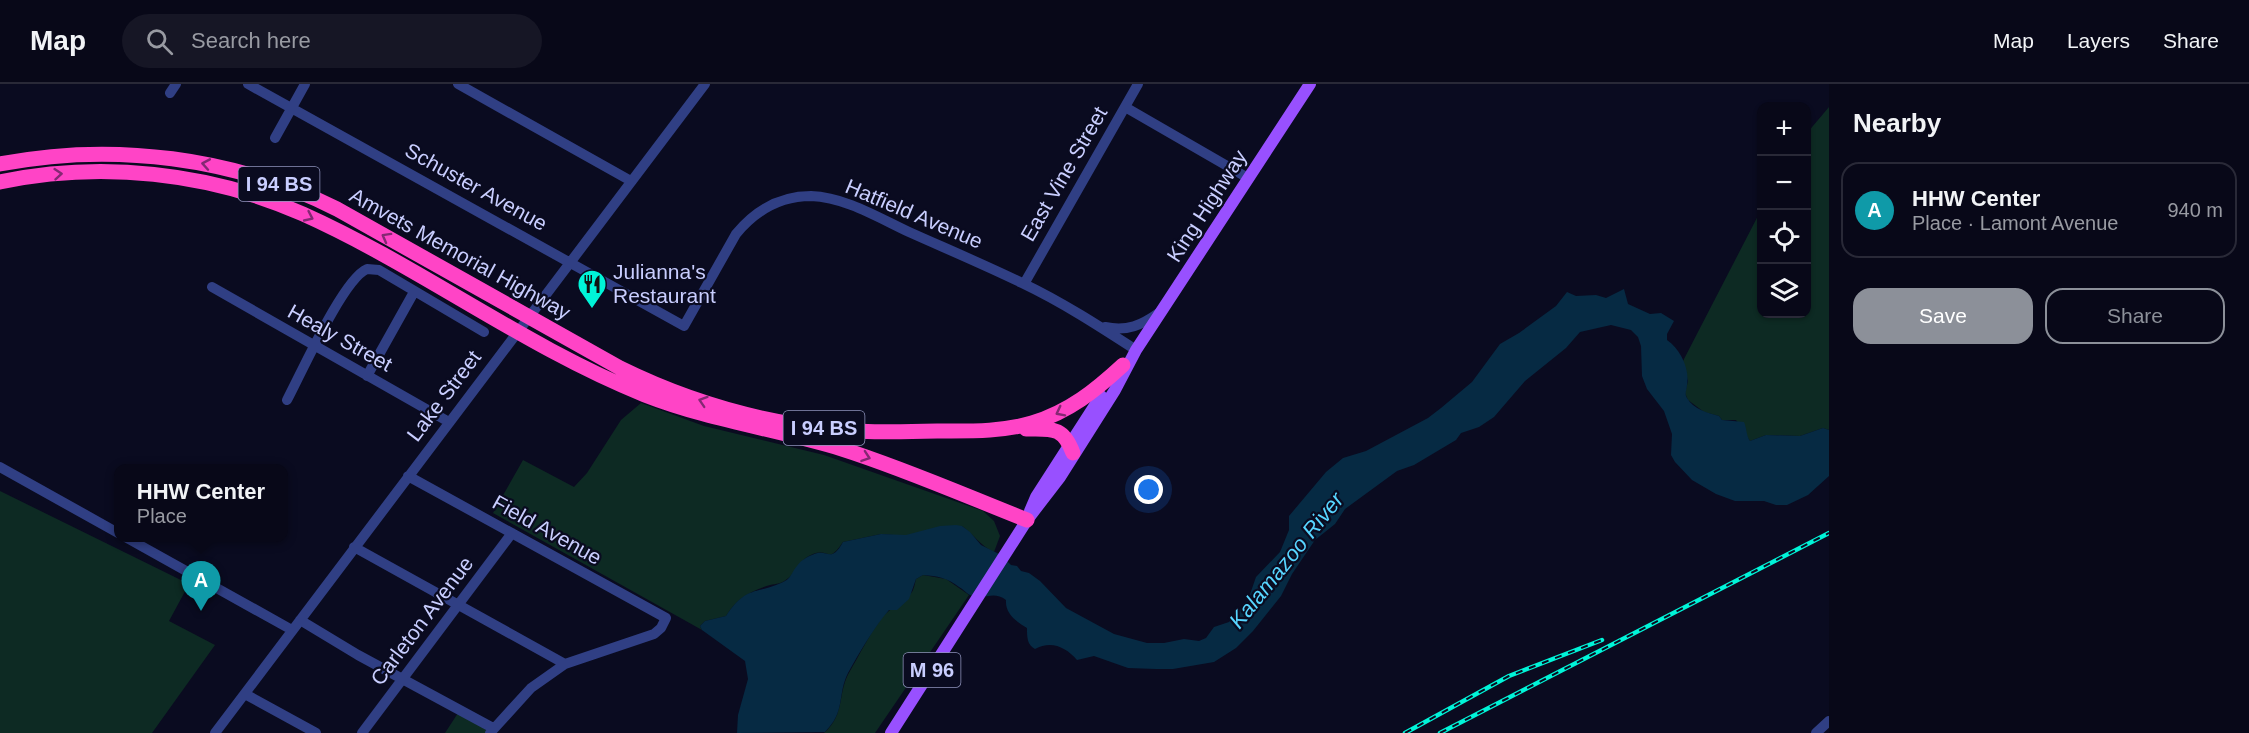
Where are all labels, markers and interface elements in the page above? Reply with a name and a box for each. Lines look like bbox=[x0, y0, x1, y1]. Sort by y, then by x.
search box bbox=[122, 14, 542, 68]
text: Map bbox=[30, 25, 86, 56]
icon: search bbox=[143, 25, 176, 58]
text: Search here bbox=[191, 28, 311, 53]
text: Map bbox=[1993, 29, 2034, 52]
text: Layers bbox=[2067, 29, 2130, 52]
text: Share bbox=[2163, 29, 2219, 52]
street label: East Vine Street bbox=[1016, 102, 1111, 245]
map controls bbox=[1757, 102, 1811, 318]
button: + bbox=[1757, 102, 1811, 156]
text: Nearby bbox=[1853, 108, 1941, 138]
street label: Schuster Avenue bbox=[401, 138, 551, 235]
street label: King Highway bbox=[1162, 145, 1251, 266]
button: − bbox=[1757, 156, 1811, 210]
one-way arrow bbox=[201, 159, 210, 171]
road number: I 94 BS bbox=[238, 167, 320, 201]
one-way arrow bbox=[53, 168, 62, 181]
street label: Hatfield Avenue bbox=[842, 174, 986, 253]
street label: Amvets Memorial Highway bbox=[346, 183, 575, 324]
text: HHW Center bbox=[1912, 186, 2040, 211]
text: A bbox=[1867, 199, 1882, 221]
text: 940 m bbox=[2167, 199, 2223, 221]
one-way arrow bbox=[303, 210, 314, 222]
button: locate bbox=[1757, 210, 1811, 264]
text: Place · Lamont Avenue bbox=[1912, 212, 2118, 234]
one-way arrow bbox=[381, 233, 392, 244]
place label: Julianna's Restaurant bbox=[613, 260, 716, 307]
button: layers bbox=[1757, 264, 1811, 318]
restaurant icon: Julianna's Restaurant bbox=[576, 268, 608, 310]
button: Save bbox=[1853, 288, 2033, 344]
button: Share bbox=[2045, 288, 2225, 344]
street label: Healy Street bbox=[284, 299, 396, 376]
street label: Lake Street bbox=[402, 346, 485, 446]
one-way arrow bbox=[698, 396, 709, 409]
one-way arrow bbox=[1055, 405, 1066, 416]
road number: I 94 BS bbox=[784, 411, 864, 445]
one-way arrow bbox=[860, 450, 871, 463]
popup bbox=[114, 464, 288, 542]
your location bbox=[1134, 475, 1163, 504]
text: HHW Center bbox=[137, 479, 265, 504]
water label: Kalamazoo River bbox=[1224, 486, 1350, 633]
street label: Field Avenue bbox=[489, 490, 606, 569]
text: Place bbox=[137, 505, 187, 527]
street label: Carleton Avenue bbox=[366, 552, 477, 689]
pin: A bbox=[182, 562, 220, 611]
road number: M 96 bbox=[904, 653, 960, 687]

